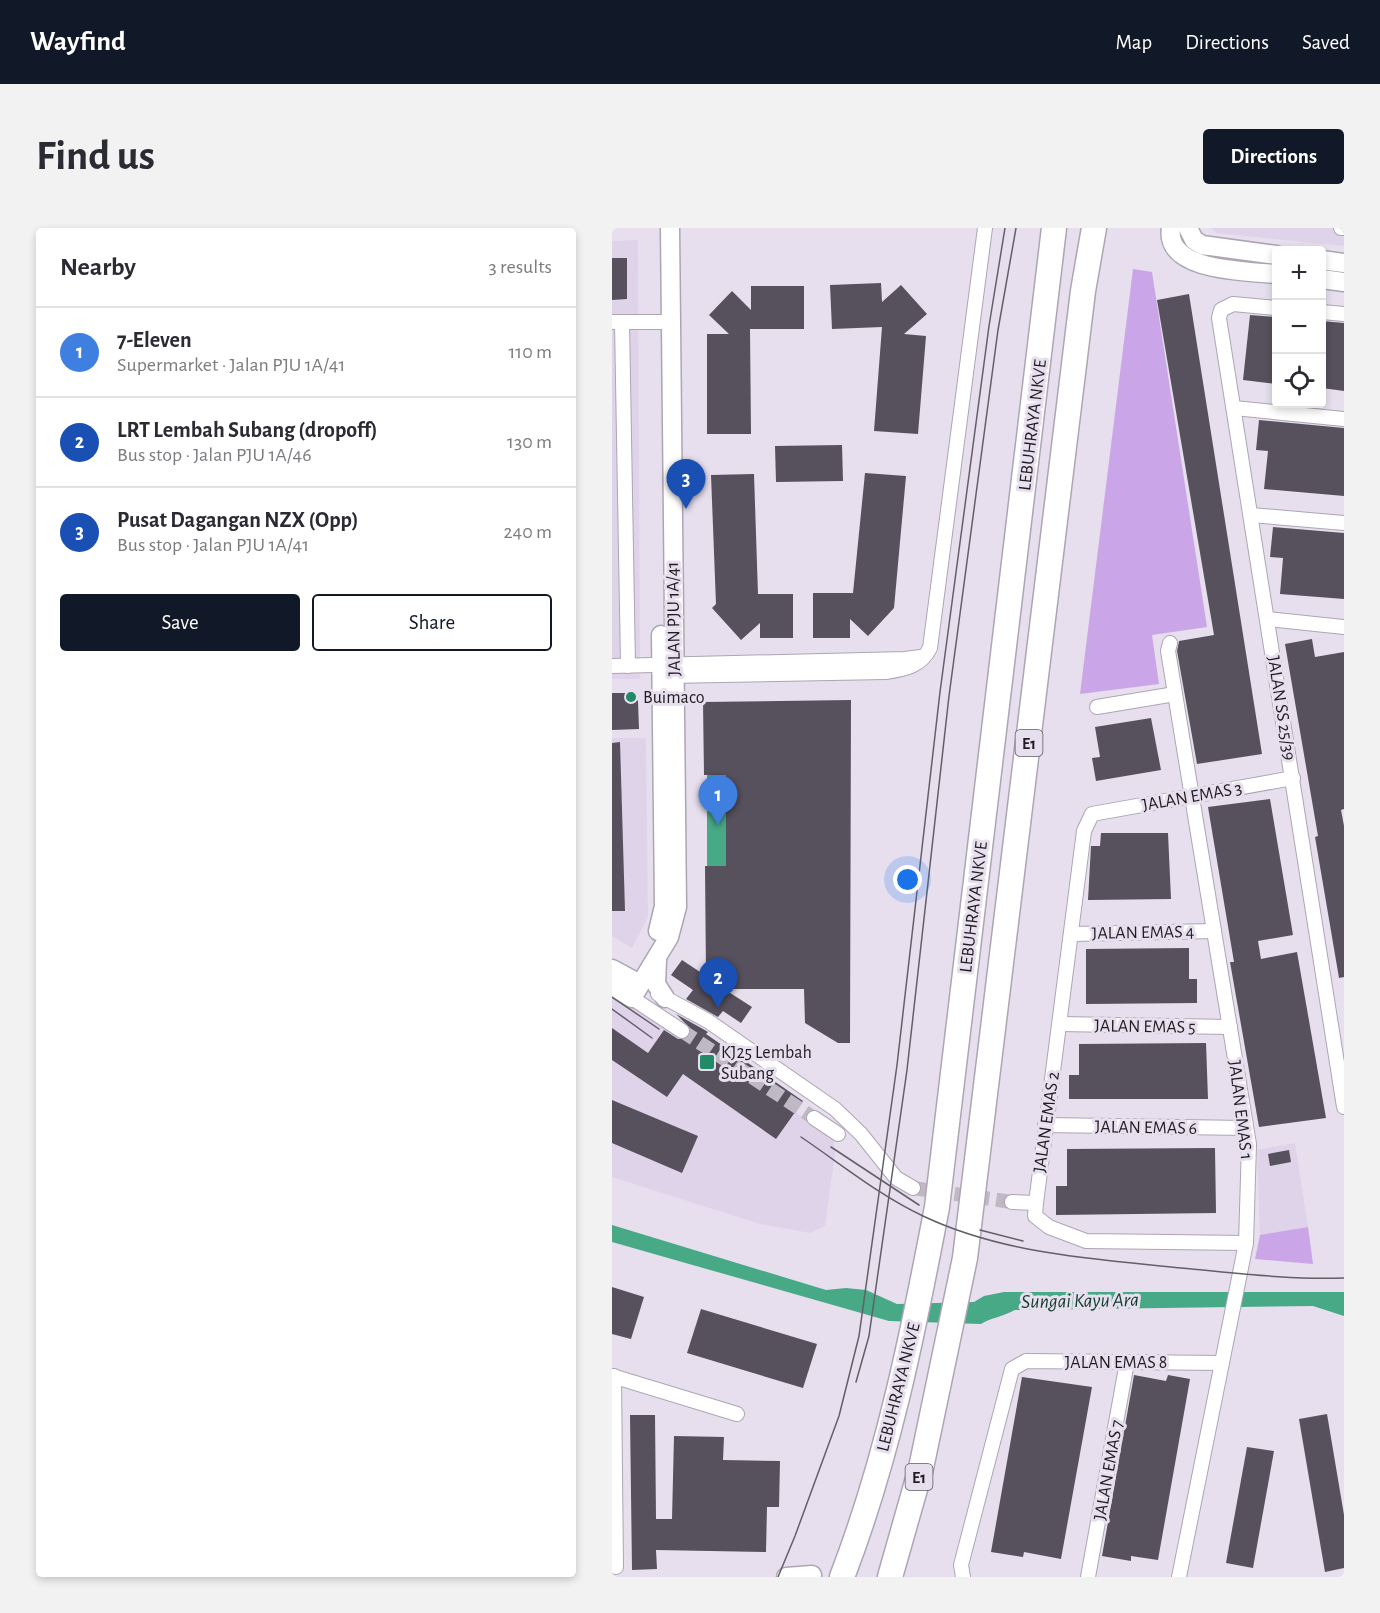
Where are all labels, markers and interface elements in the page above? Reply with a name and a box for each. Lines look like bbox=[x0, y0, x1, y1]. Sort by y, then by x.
text: Wayfind bbox=[30, 28, 126, 56]
text: Map bbox=[1116, 32, 1152, 53]
text: Directions bbox=[1185, 32, 1269, 53]
text: Saved bbox=[1302, 32, 1350, 53]
button: Directions bbox=[1203, 129, 1344, 184]
text: Find us bbox=[36, 135, 155, 177]
map controls bbox=[1272, 246, 1326, 408]
button: + bbox=[1272, 246, 1326, 300]
text: Nearby bbox=[60, 254, 136, 280]
text: 3 results bbox=[488, 257, 552, 277]
button: − bbox=[1272, 300, 1326, 354]
text: 7-Eleven bbox=[117, 329, 192, 351]
text: 1 bbox=[76, 342, 83, 362]
text: 110 m bbox=[508, 342, 552, 362]
button: locate bbox=[1272, 354, 1326, 408]
text: Supermarket · Jalan PJU 1A/41 bbox=[117, 355, 345, 375]
street label: LEBUHRAYA NKVE bbox=[1016, 358, 1050, 492]
text: LRT Lembah Subang (dropoff) bbox=[117, 419, 378, 441]
text: 2 bbox=[75, 432, 84, 452]
text: 130 m bbox=[507, 432, 552, 452]
text: Bus stop · Jalan PJU 1A/46 bbox=[117, 445, 312, 465]
pin: 3 bbox=[666, 460, 706, 509]
text: Pusat Dagangan NZX (Opp) bbox=[117, 509, 359, 531]
text: 3 bbox=[75, 522, 84, 542]
text: 240 m bbox=[503, 522, 552, 542]
text: Bus stop · Jalan PJU 1A/41 bbox=[117, 535, 309, 555]
street label: JALAN PJU 1A/41 bbox=[664, 561, 684, 677]
button: Save bbox=[60, 594, 300, 651]
button: Share bbox=[312, 594, 552, 651]
street label: JALAN SS 25/39 bbox=[1264, 654, 1298, 762]
place label: Buimaco bbox=[643, 689, 705, 707]
marker: Buimaco bbox=[624, 690, 638, 704]
road number: E1 bbox=[1016, 730, 1042, 756]
pin: 1 bbox=[698, 776, 738, 825]
street label: JALAN EMAS 3 bbox=[1141, 779, 1244, 815]
street label: LEBUHRAYA NKVE bbox=[957, 840, 991, 974]
your location bbox=[893, 865, 922, 894]
street label: JALAN EMAS 4 bbox=[1092, 923, 1195, 943]
pin: 2 bbox=[698, 958, 738, 1008]
street label: JALAN EMAS 5 bbox=[1094, 1017, 1196, 1037]
place label: KJ25 Lembah Subang bbox=[721, 1044, 812, 1083]
marker: KJ25 Lembah Subang bbox=[698, 1053, 716, 1071]
street label: JALAN EMAS 1 bbox=[1225, 1059, 1255, 1161]
street label: JALAN EMAS 2 bbox=[1031, 1070, 1063, 1174]
street label: JALAN EMAS 6 bbox=[1095, 1118, 1197, 1138]
water label: Sungai Kayu Ara bbox=[1021, 1290, 1139, 1312]
street label: LEBUHRAYA NKVE bbox=[874, 1321, 924, 1453]
street label: JALAN EMAS 8 bbox=[1065, 1354, 1167, 1372]
street label: JALAN EMAS 7 bbox=[1091, 1419, 1127, 1522]
road number: E1 bbox=[906, 1464, 932, 1490]

